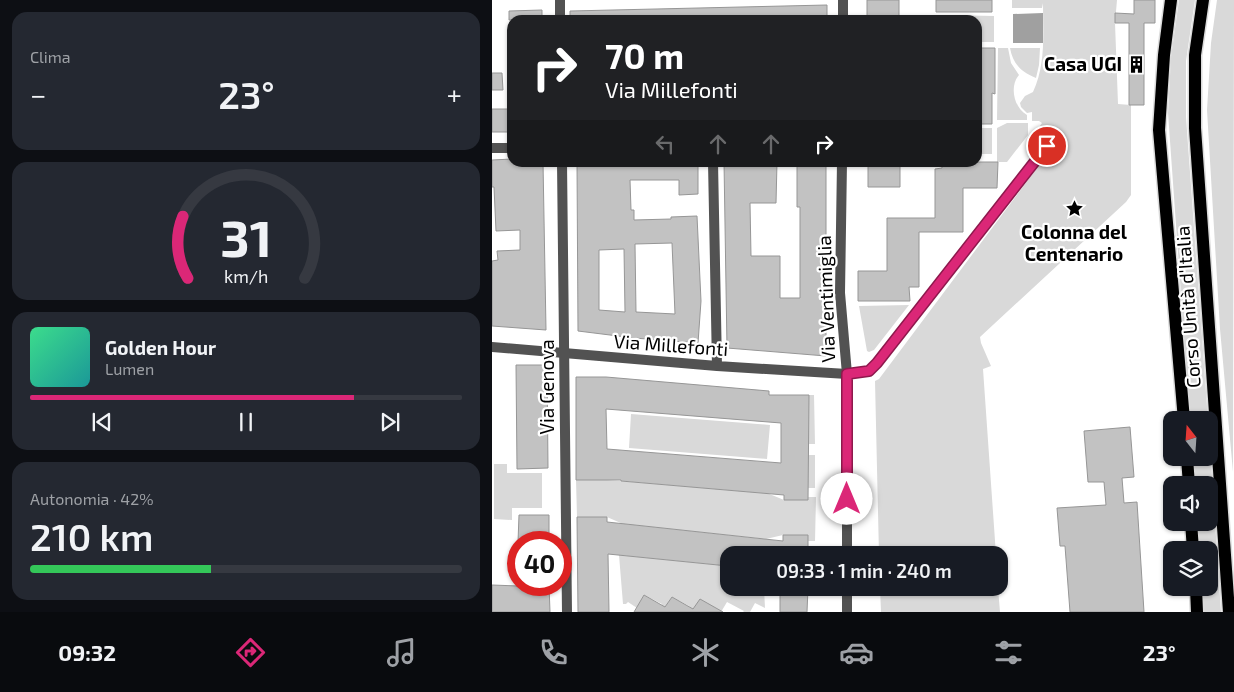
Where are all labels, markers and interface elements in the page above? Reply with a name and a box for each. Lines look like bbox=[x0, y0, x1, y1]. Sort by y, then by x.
text: 70 m bbox=[605, 34, 684, 76]
icon: right bbox=[522, 35, 587, 100]
text: Clima bbox=[30, 47, 71, 66]
place label: Casa UGI bbox=[1044, 52, 1122, 75]
building icon: Casa UGI bbox=[1126, 54, 1146, 74]
text: 23° bbox=[218, 71, 275, 117]
text: Via Millefonti bbox=[605, 76, 738, 102]
text: − bbox=[30, 77, 46, 111]
text: + bbox=[447, 77, 462, 111]
pin bbox=[1026, 125, 1068, 167]
icon: left bbox=[651, 130, 679, 158]
icon: ahead bbox=[704, 130, 732, 158]
icon: ahead bbox=[757, 130, 785, 158]
icon: right bbox=[810, 130, 838, 158]
icon: arrive bbox=[1033, 132, 1061, 160]
place icon: Colonna del Centenario bbox=[1064, 199, 1084, 219]
text: 31 bbox=[220, 205, 272, 267]
place label: Colonna del Centenario bbox=[1021, 220, 1128, 265]
street label: Corso Unità d'Italia bbox=[1170, 225, 1205, 389]
street label: Via Ventimiglia bbox=[812, 235, 839, 363]
text: km/h bbox=[224, 265, 268, 287]
street label: Via Millefonti bbox=[613, 329, 729, 360]
text: Golden Hour bbox=[105, 336, 216, 359]
street label: Via Genova bbox=[535, 339, 558, 435]
text: Lumen bbox=[105, 359, 154, 378]
icon: previous bbox=[88, 408, 116, 436]
icon: pause bbox=[232, 408, 260, 436]
icon: next bbox=[376, 408, 404, 436]
north arrow bbox=[1163, 411, 1218, 466]
map controls bbox=[1163, 411, 1218, 596]
position arrow bbox=[820, 472, 872, 524]
button: sound bbox=[1163, 476, 1218, 531]
text: Autonomia · 42% bbox=[30, 489, 153, 508]
text: 210 km bbox=[30, 513, 153, 559]
speed limit sign: 40 bbox=[507, 531, 572, 596]
button: layers bbox=[1163, 541, 1218, 596]
text: 09:33 · 1 min · 240 m bbox=[776, 559, 952, 582]
icon: directions bbox=[233, 635, 268, 670]
icon: music bbox=[384, 635, 419, 670]
icon: phone bbox=[536, 635, 571, 670]
icon: climate bbox=[688, 635, 723, 670]
icon: car bbox=[839, 635, 874, 670]
icon: filters bbox=[991, 635, 1026, 670]
text: 09:32 bbox=[58, 639, 116, 665]
text: 23° bbox=[1143, 639, 1176, 665]

